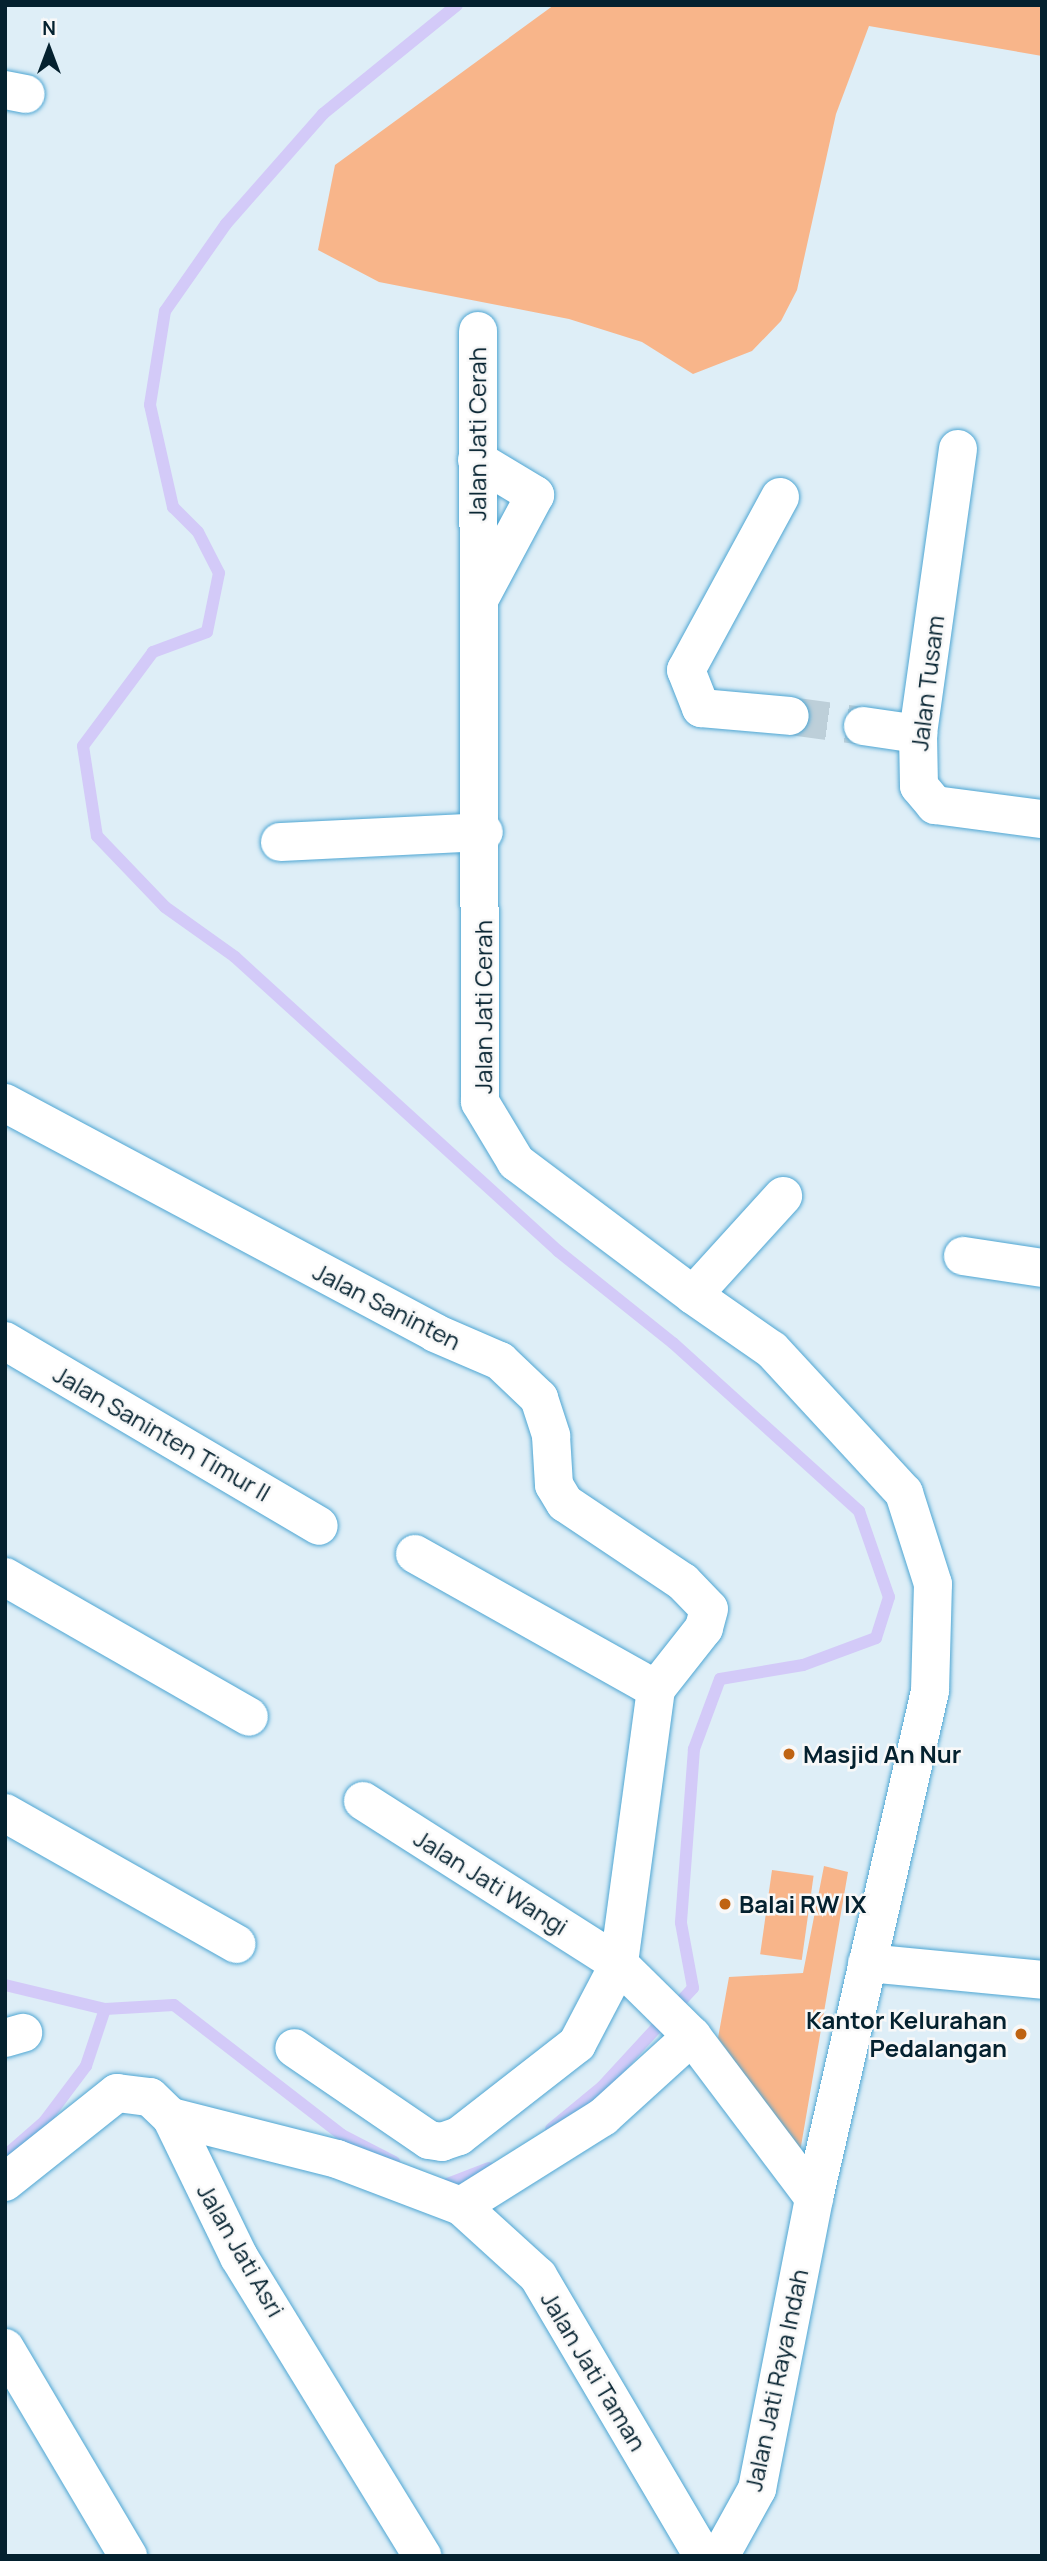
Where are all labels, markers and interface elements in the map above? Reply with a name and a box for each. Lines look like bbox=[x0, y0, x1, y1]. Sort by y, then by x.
north arrow bbox=[14, 14, 84, 84]
text: N bbox=[42, 15, 56, 41]
street label: Jalan Jati Cerah bbox=[463, 347, 491, 521]
street label: Jalan Tusam bbox=[904, 614, 950, 752]
street label: Jalan Jati Cerah bbox=[469, 920, 497, 1094]
street label: Jalan Saninten bbox=[308, 1256, 466, 1356]
street label: Jalan Saninten Timur II bbox=[48, 1359, 276, 1507]
place label: Masjid An Nur bbox=[803, 1740, 961, 1768]
marker: Masjid An Nur bbox=[781, 1746, 797, 1762]
street label: Jalan Jati Wangi bbox=[409, 1823, 573, 1941]
place label: Balai RW IX bbox=[739, 1890, 867, 1918]
marker: Balai RW IX bbox=[717, 1896, 733, 1912]
place label: Kantor Kelurahan Pedalangan bbox=[806, 2006, 1007, 2062]
marker: Kantor Kelurahan Pedalangan bbox=[1013, 2026, 1029, 2042]
street label: Jalan Jati Asri bbox=[191, 2178, 291, 2322]
street label: Jalan Jati Raya Indah bbox=[738, 2266, 814, 2494]
street label: Jalan Jati Taman bbox=[535, 2286, 653, 2456]

